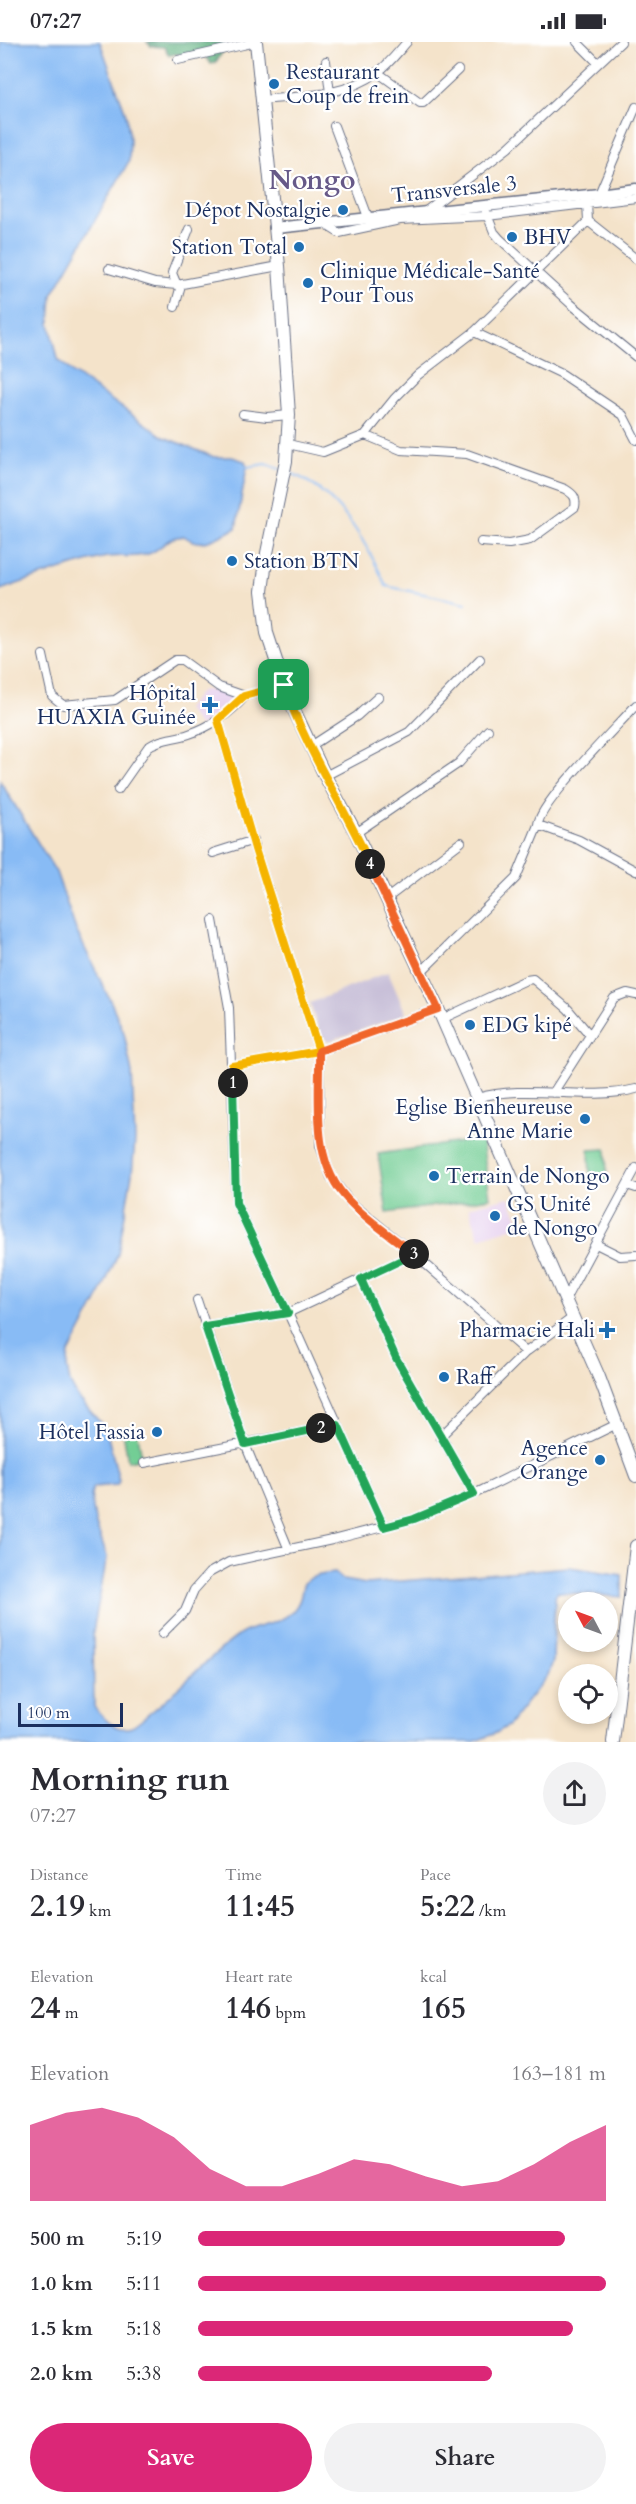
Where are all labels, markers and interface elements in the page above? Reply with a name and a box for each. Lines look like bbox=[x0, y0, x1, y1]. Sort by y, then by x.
text: 07:27 bbox=[30, 6, 81, 36]
place label: Restaurant Coup de frein bbox=[286, 58, 410, 111]
marker: Restaurant Coup de frein bbox=[267, 77, 281, 91]
district label: Nongo bbox=[268, 162, 356, 199]
street label: Transversale 3 bbox=[390, 168, 518, 211]
place label: Dépot Nostalgie bbox=[185, 196, 331, 225]
marker: Dépot Nostalgie bbox=[336, 203, 350, 217]
place label: BHV bbox=[524, 223, 572, 252]
marker: BHV bbox=[505, 230, 519, 244]
place label: Station Total bbox=[172, 233, 287, 262]
marker: Station Total bbox=[292, 240, 306, 254]
place label: Clinique Médicale-Santé Pour Tous bbox=[320, 257, 540, 310]
marker: Clinique Médicale-Santé Pour Tous bbox=[301, 276, 315, 290]
place label: Station BTN bbox=[244, 547, 359, 576]
marker: Station BTN bbox=[225, 554, 239, 568]
pin bbox=[258, 659, 309, 710]
icon: arrive bbox=[267, 668, 300, 701]
place label: Hôpital HUAXIA Guinée bbox=[37, 679, 196, 732]
marker: Hôpital HUAXIA Guinée bbox=[201, 696, 219, 714]
pin: 4 bbox=[355, 849, 385, 879]
text: 4 bbox=[366, 853, 374, 875]
place label: EDG kipé bbox=[482, 1011, 572, 1040]
marker: EDG kipé bbox=[463, 1018, 477, 1032]
pin: 1 bbox=[218, 1068, 248, 1098]
text: 1 bbox=[229, 1072, 237, 1094]
place label: Eglise Bienheureuse Anne Marie bbox=[395, 1093, 573, 1146]
marker: Eglise Bienheureuse Anne Marie bbox=[578, 1112, 592, 1126]
place label: Terrain de Nongo bbox=[446, 1162, 610, 1191]
marker: Terrain de Nongo bbox=[427, 1169, 441, 1183]
place label: GS Unité de Nongo bbox=[507, 1190, 598, 1243]
marker: GS Unité de Nongo bbox=[488, 1209, 502, 1223]
pin: 3 bbox=[399, 1239, 429, 1269]
text: 3 bbox=[410, 1243, 418, 1265]
place label: Pharmacie Hali bbox=[459, 1316, 595, 1345]
marker: Pharmacie Hali bbox=[600, 1323, 614, 1337]
place label: Raff bbox=[456, 1363, 496, 1392]
marker: Raff bbox=[437, 1370, 451, 1384]
pin: 2 bbox=[306, 1413, 336, 1443]
text: 2 bbox=[317, 1417, 325, 1439]
place label: Hôtel Fassia bbox=[39, 1418, 145, 1447]
marker: Hôtel Fassia bbox=[150, 1425, 164, 1439]
place label: Agence Orange bbox=[520, 1434, 588, 1487]
marker: Agence Orange bbox=[593, 1453, 607, 1467]
north arrow bbox=[558, 1592, 618, 1652]
map controls bbox=[558, 1592, 618, 1724]
button: locate bbox=[558, 1664, 618, 1724]
scale bar bbox=[18, 1700, 123, 1728]
text: 100 m bbox=[27, 1702, 69, 1724]
text: Morning run bbox=[30, 1757, 230, 1802]
button: share bbox=[543, 1762, 606, 1825]
text: 07:27 bbox=[30, 1802, 76, 1829]
text: Distance bbox=[30, 1864, 88, 1886]
text: Time bbox=[225, 1864, 262, 1886]
text: Pace bbox=[420, 1864, 451, 1886]
text: 2.19 bbox=[30, 1886, 85, 1927]
text: 11:45 bbox=[225, 1886, 295, 1927]
text: 5:22 bbox=[420, 1886, 475, 1927]
text: km bbox=[85, 1900, 111, 1922]
text: /km bbox=[475, 1900, 506, 1922]
text: Elevation bbox=[30, 1966, 94, 1988]
text: Heart rate bbox=[225, 1966, 293, 1988]
text: kcal bbox=[420, 1966, 447, 1988]
text: 24 bbox=[30, 1988, 61, 2029]
text: 146 bbox=[225, 1988, 271, 2029]
text: 165 bbox=[420, 1988, 466, 2029]
text: m bbox=[61, 2002, 79, 2024]
text: bpm bbox=[271, 2002, 306, 2024]
text: Elevation bbox=[30, 2060, 109, 2087]
text: 163–181 m bbox=[511, 2060, 606, 2087]
text: 500 m bbox=[30, 2225, 85, 2252]
text: 5:19 bbox=[126, 2225, 162, 2252]
text: 1.0 km bbox=[30, 2270, 93, 2297]
text: 5:11 bbox=[126, 2270, 162, 2297]
text: 1.5 km bbox=[30, 2315, 93, 2342]
text: 5:18 bbox=[126, 2315, 162, 2342]
text: 2.0 km bbox=[30, 2360, 93, 2387]
text: 5:38 bbox=[126, 2360, 162, 2387]
button: Save bbox=[30, 2423, 312, 2492]
button: Share bbox=[324, 2423, 606, 2492]

